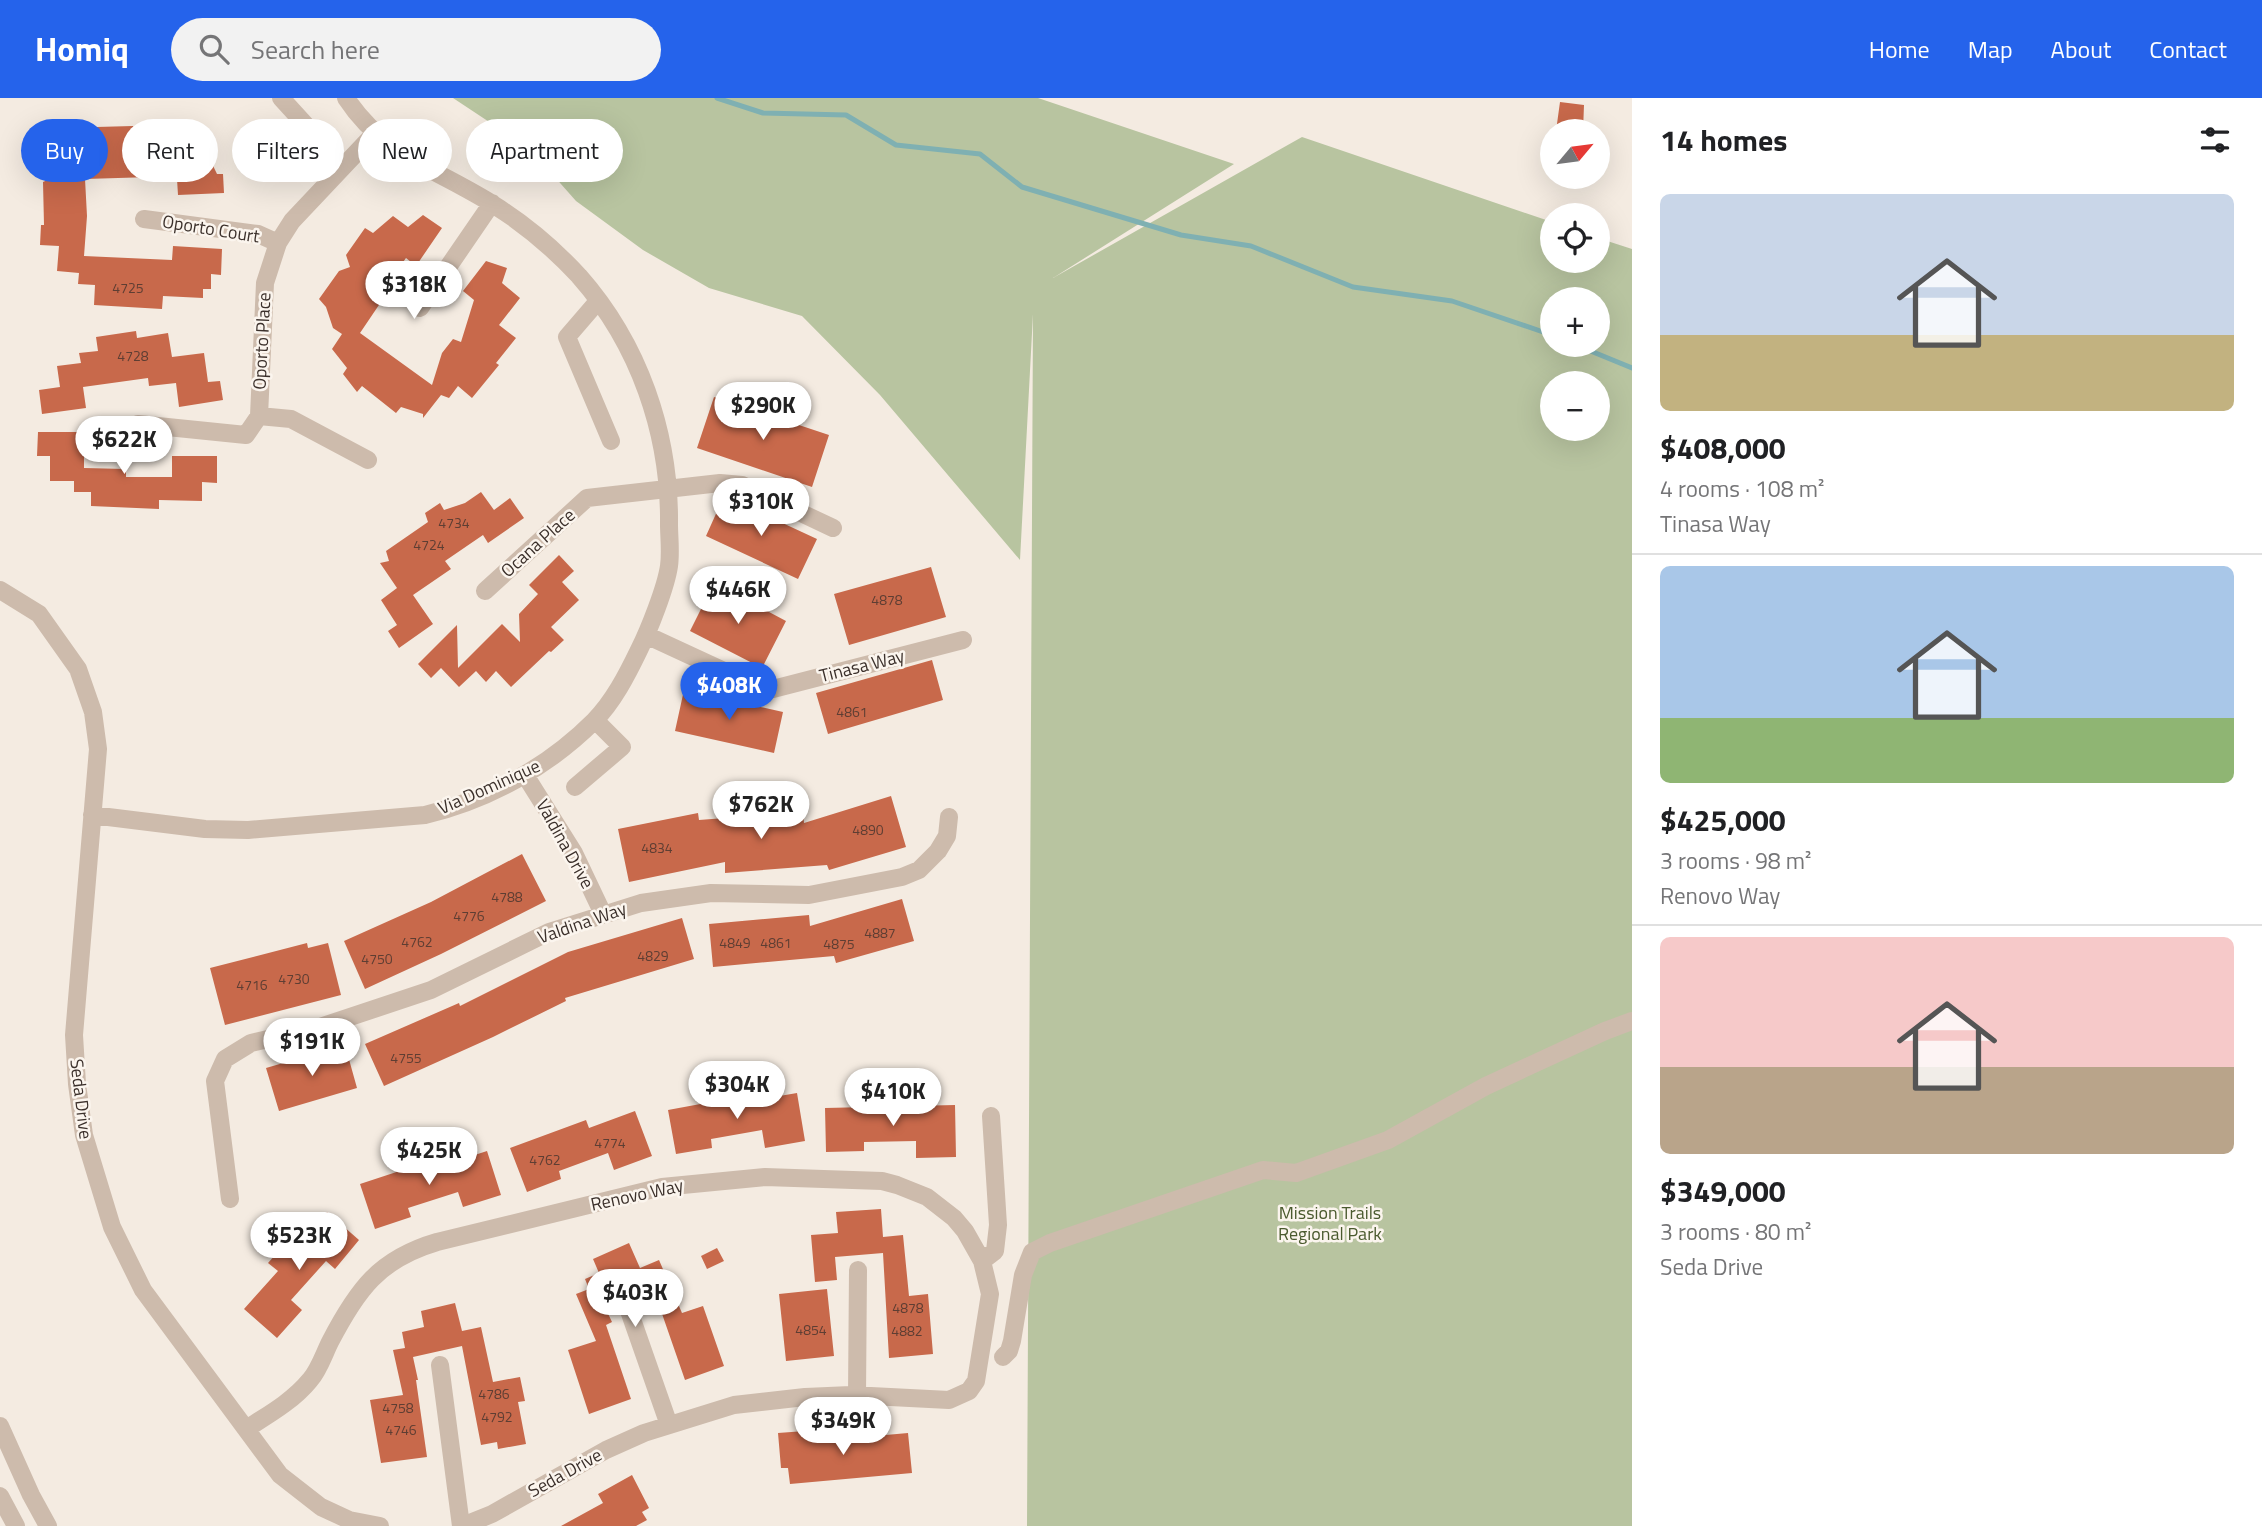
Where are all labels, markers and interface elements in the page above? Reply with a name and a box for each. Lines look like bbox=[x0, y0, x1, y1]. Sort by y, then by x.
search box bbox=[171, 18, 661, 81]
text: Homiq bbox=[35, 24, 129, 74]
icon: search bbox=[195, 30, 233, 68]
text: Search here bbox=[251, 30, 380, 69]
text: Home bbox=[1869, 31, 1930, 67]
text: Map bbox=[1968, 31, 2013, 67]
text: About bbox=[2051, 31, 2111, 67]
text: Contact bbox=[2149, 31, 2227, 67]
text: 14 homes bbox=[1660, 117, 1787, 163]
chip: Buy bbox=[21, 119, 108, 182]
chip: Rent bbox=[122, 119, 218, 182]
chip: Filters bbox=[232, 119, 344, 182]
chip: New bbox=[358, 119, 452, 182]
chip: Apartment bbox=[466, 119, 623, 182]
north arrow bbox=[1540, 119, 1610, 189]
map controls bbox=[1540, 119, 1610, 441]
icon: filters bbox=[2196, 121, 2234, 159]
button: locate bbox=[1540, 203, 1610, 273]
street label: Oporto Court bbox=[161, 207, 262, 250]
icon: home bbox=[1884, 240, 2010, 366]
pin: $318K bbox=[365, 262, 463, 321]
text: $318K bbox=[381, 266, 447, 301]
house number: 4725 bbox=[112, 277, 144, 298]
button: + bbox=[1540, 287, 1610, 357]
street label: Oporto Place bbox=[245, 292, 278, 390]
house number: 4728 bbox=[117, 345, 149, 366]
button: − bbox=[1540, 371, 1610, 441]
pin: $290K bbox=[714, 382, 812, 442]
text: $290K bbox=[730, 387, 796, 422]
pin: $622K bbox=[75, 416, 173, 476]
text: $622K bbox=[91, 421, 157, 456]
text: $408,000 bbox=[1660, 425, 1786, 471]
text: 4 rooms · 108 m² bbox=[1660, 471, 1824, 506]
pin: $310K bbox=[712, 478, 810, 538]
text: $310K bbox=[728, 483, 794, 518]
street label: Ocana Place bbox=[494, 502, 581, 583]
text: Tinasa Way bbox=[1660, 506, 1771, 541]
house number: 4734 bbox=[438, 512, 470, 533]
house number: 4724 bbox=[413, 534, 445, 555]
pin: $446K bbox=[689, 566, 787, 626]
text: $446K bbox=[705, 571, 771, 606]
house number: 4878 bbox=[871, 589, 903, 610]
icon: home bbox=[1884, 612, 2010, 738]
street label: Tinasa Way bbox=[817, 642, 908, 689]
pin: $408K bbox=[680, 662, 778, 722]
text: $408K bbox=[696, 667, 762, 702]
house number: 4861 bbox=[836, 701, 868, 722]
street label: Via Dominique bbox=[433, 752, 544, 821]
pin: $762K bbox=[712, 782, 810, 841]
text: $762K bbox=[728, 786, 794, 821]
street label: Valdina Drive bbox=[530, 794, 601, 893]
text: $425,000 bbox=[1660, 797, 1786, 843]
house number: 4890 bbox=[852, 819, 884, 840]
house number: 4834 bbox=[641, 837, 673, 858]
text: 3 rooms · 98 m² bbox=[1660, 843, 1811, 878]
text: Renovo Way bbox=[1660, 878, 1780, 913]
house number: 4788 bbox=[491, 886, 523, 907]
street label: Valdina Way bbox=[534, 895, 630, 950]
house number: 4776 bbox=[453, 905, 485, 926]
house number: 4887 bbox=[864, 922, 896, 943]
house number: 4762 bbox=[401, 931, 433, 952]
house number: 4849 bbox=[719, 932, 751, 953]
house number: 4861 bbox=[760, 932, 792, 953]
house number: 4875 bbox=[823, 933, 855, 954]
house number: 4829 bbox=[637, 945, 669, 966]
house number: 4750 bbox=[361, 948, 393, 969]
house number: 4730 bbox=[278, 968, 310, 989]
house number: 4716 bbox=[236, 974, 268, 995]
icon: home bbox=[1884, 983, 2010, 1109]
pin: $191K bbox=[263, 1018, 361, 1078]
text: $191K bbox=[279, 1023, 345, 1058]
house number: 4755 bbox=[390, 1047, 422, 1068]
street label: Seda Drive bbox=[63, 1057, 100, 1141]
pin: $304K bbox=[688, 1062, 786, 1121]
text: $304K bbox=[704, 1066, 770, 1101]
pin: $410K bbox=[844, 1068, 942, 1128]
text: $410K bbox=[860, 1073, 926, 1108]
pin: $425K bbox=[380, 1128, 478, 1187]
text: $425K bbox=[396, 1132, 462, 1167]
house number: 4774 bbox=[594, 1132, 626, 1153]
house number: 4762 bbox=[529, 1149, 561, 1170]
text: $349,000 bbox=[1660, 1168, 1786, 1214]
street label: Renovo Way bbox=[588, 1171, 686, 1218]
park label: Mission Trails Regional Park bbox=[1278, 1199, 1382, 1247]
pin: $523K bbox=[250, 1212, 348, 1272]
text: 3 rooms · 80 m² bbox=[1660, 1214, 1811, 1249]
text: $523K bbox=[266, 1217, 332, 1252]
text: Seda Drive bbox=[1660, 1249, 1763, 1284]
pin: $403K bbox=[586, 1270, 684, 1329]
text: $403K bbox=[602, 1274, 668, 1309]
house number: 4878 bbox=[892, 1297, 924, 1318]
house number: 4854 bbox=[795, 1319, 827, 1340]
house number: 4882 bbox=[891, 1320, 923, 1341]
house number: 4786 bbox=[478, 1383, 510, 1404]
house number: 4758 bbox=[382, 1397, 414, 1418]
pin: $349K bbox=[794, 1398, 892, 1457]
text: $349K bbox=[810, 1402, 876, 1437]
house number: 4792 bbox=[481, 1406, 513, 1427]
house number: 4746 bbox=[385, 1419, 417, 1440]
street label: Seda Drive bbox=[523, 1441, 607, 1504]

